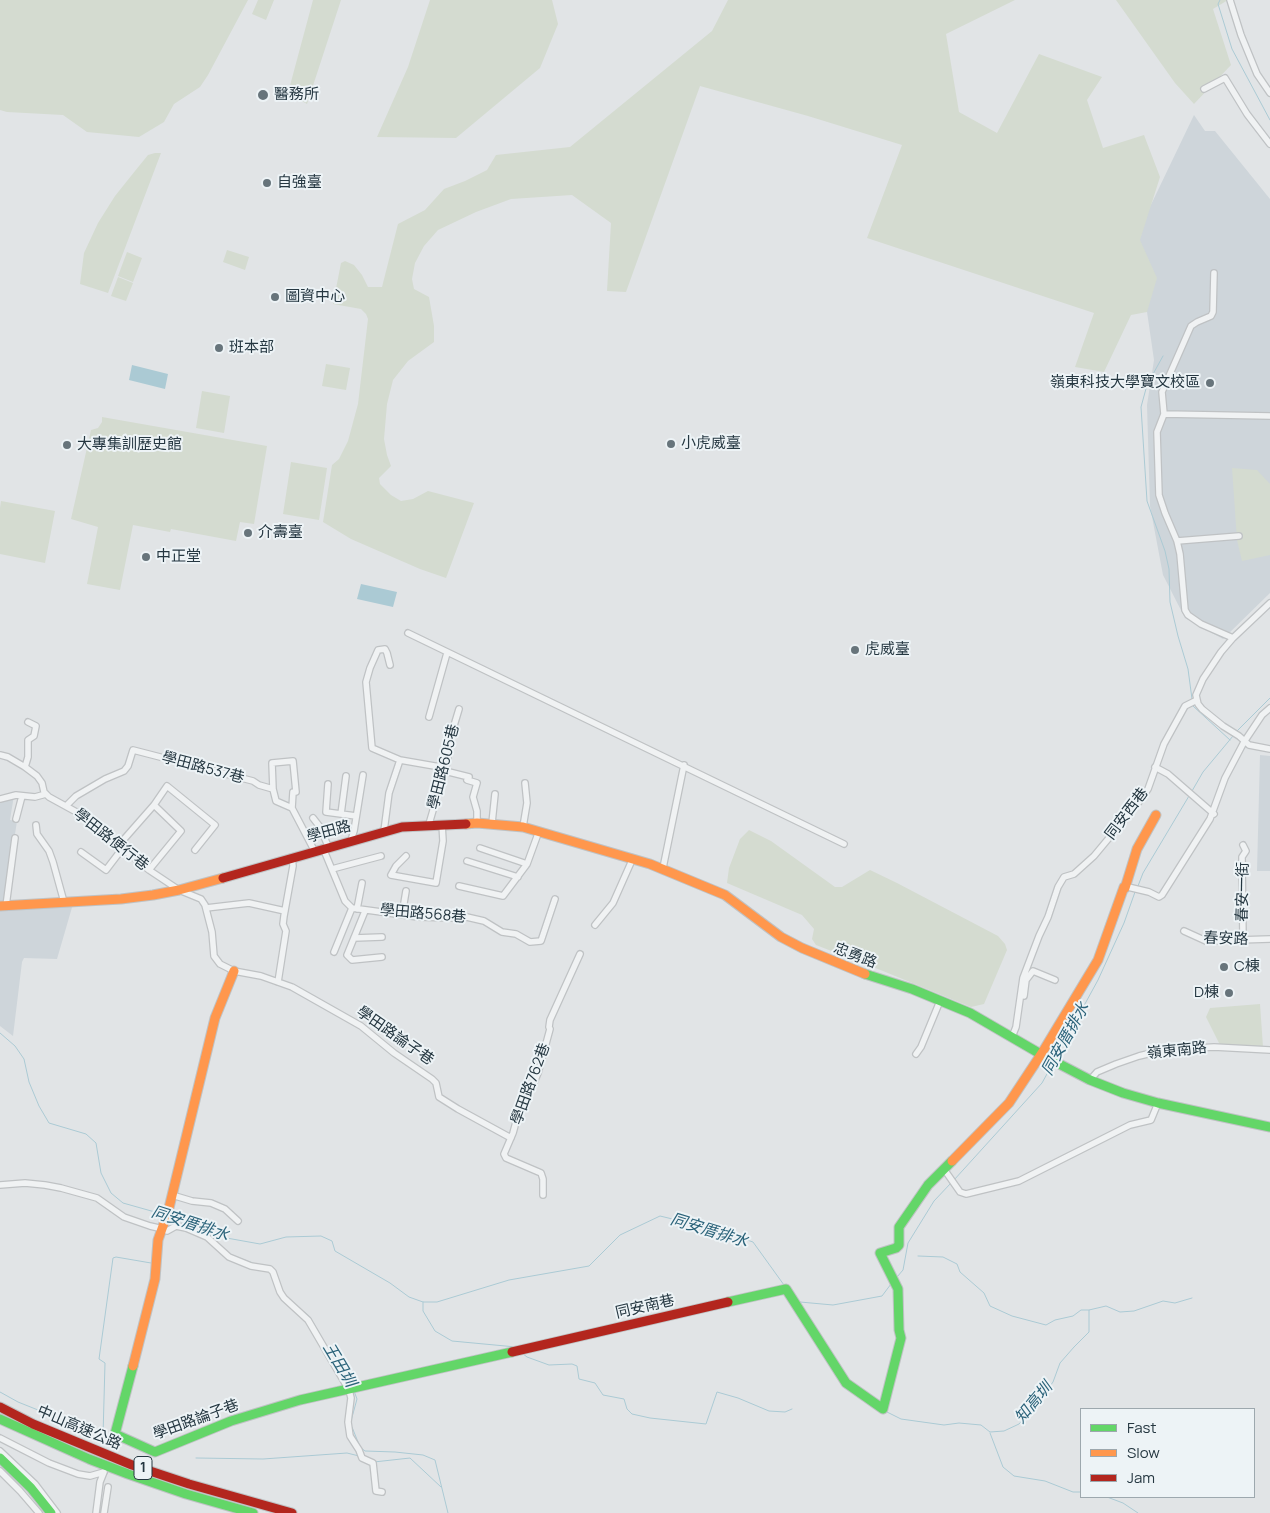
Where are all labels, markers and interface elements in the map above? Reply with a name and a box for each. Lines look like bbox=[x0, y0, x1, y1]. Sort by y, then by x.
place label: 醫務所 bbox=[274, 86, 319, 104]
marker: 醫務所 bbox=[256, 88, 270, 102]
place label: 自強臺 bbox=[277, 174, 322, 192]
marker: 自強臺 bbox=[261, 177, 273, 189]
place label: 圖資中心 bbox=[285, 288, 345, 306]
marker: 圖資中心 bbox=[269, 291, 281, 303]
place label: 班本部 bbox=[229, 339, 274, 357]
marker: 班本部 bbox=[213, 342, 225, 354]
place label: 嶺東科技大學寶文校區 bbox=[1050, 374, 1200, 392]
marker: 嶺東科技大學寶文校區 bbox=[1204, 377, 1216, 389]
place label: 小虎威臺 bbox=[681, 435, 741, 453]
place label: 大專集訓歷史館 bbox=[77, 436, 182, 454]
marker: 小虎威臺 bbox=[665, 438, 677, 450]
marker: 大專集訓歷史館 bbox=[61, 439, 73, 451]
place label: 介壽臺 bbox=[258, 524, 303, 542]
marker: 介壽臺 bbox=[242, 527, 254, 539]
place label: 中正堂 bbox=[156, 548, 201, 566]
marker: 中正堂 bbox=[140, 551, 152, 563]
place label: 虎威臺 bbox=[865, 641, 910, 659]
marker: 虎威臺 bbox=[849, 644, 861, 656]
street label: 學田路605巷 bbox=[425, 723, 463, 811]
street label: 學田路537巷 bbox=[160, 748, 246, 788]
street label: 同安西巷 bbox=[1102, 785, 1152, 843]
street label: 學田路便行巷 bbox=[70, 805, 152, 875]
street label: 學田路 bbox=[305, 817, 353, 847]
street label: 春安一街 bbox=[1233, 862, 1253, 922]
street label: 學田路568巷 bbox=[379, 901, 467, 927]
street label: 春安路 bbox=[1203, 929, 1249, 949]
street label: 忠勇路 bbox=[831, 940, 879, 972]
place label: C棟 bbox=[1234, 958, 1260, 976]
marker: C棟 bbox=[1218, 961, 1230, 973]
place label: D棟 bbox=[1194, 984, 1219, 1002]
marker: D棟 bbox=[1223, 987, 1235, 999]
water label: 同安厝排水 bbox=[1038, 999, 1094, 1079]
street label: 學田路論子巷 bbox=[353, 1003, 437, 1069]
street label: 嶺東南路 bbox=[1146, 1039, 1208, 1063]
street label: 學田路762巷 bbox=[508, 1041, 554, 1127]
water label: 同安厝排水 bbox=[149, 1203, 231, 1245]
water label: 同安厝排水 bbox=[668, 1210, 750, 1252]
street label: 同安南巷 bbox=[614, 1291, 676, 1323]
water label: 王田圳 bbox=[318, 1339, 360, 1391]
water label: 知高圳 bbox=[1011, 1378, 1057, 1428]
street label: 學田路論子巷 bbox=[151, 1396, 241, 1444]
street label: 中山高速公路 bbox=[34, 1402, 124, 1454]
legend bbox=[1080, 1408, 1255, 1498]
text: Fast bbox=[1127, 1417, 1156, 1438]
text: Slow bbox=[1127, 1442, 1160, 1463]
road number: 1 bbox=[134, 1456, 152, 1480]
text: Jam bbox=[1127, 1467, 1155, 1488]

